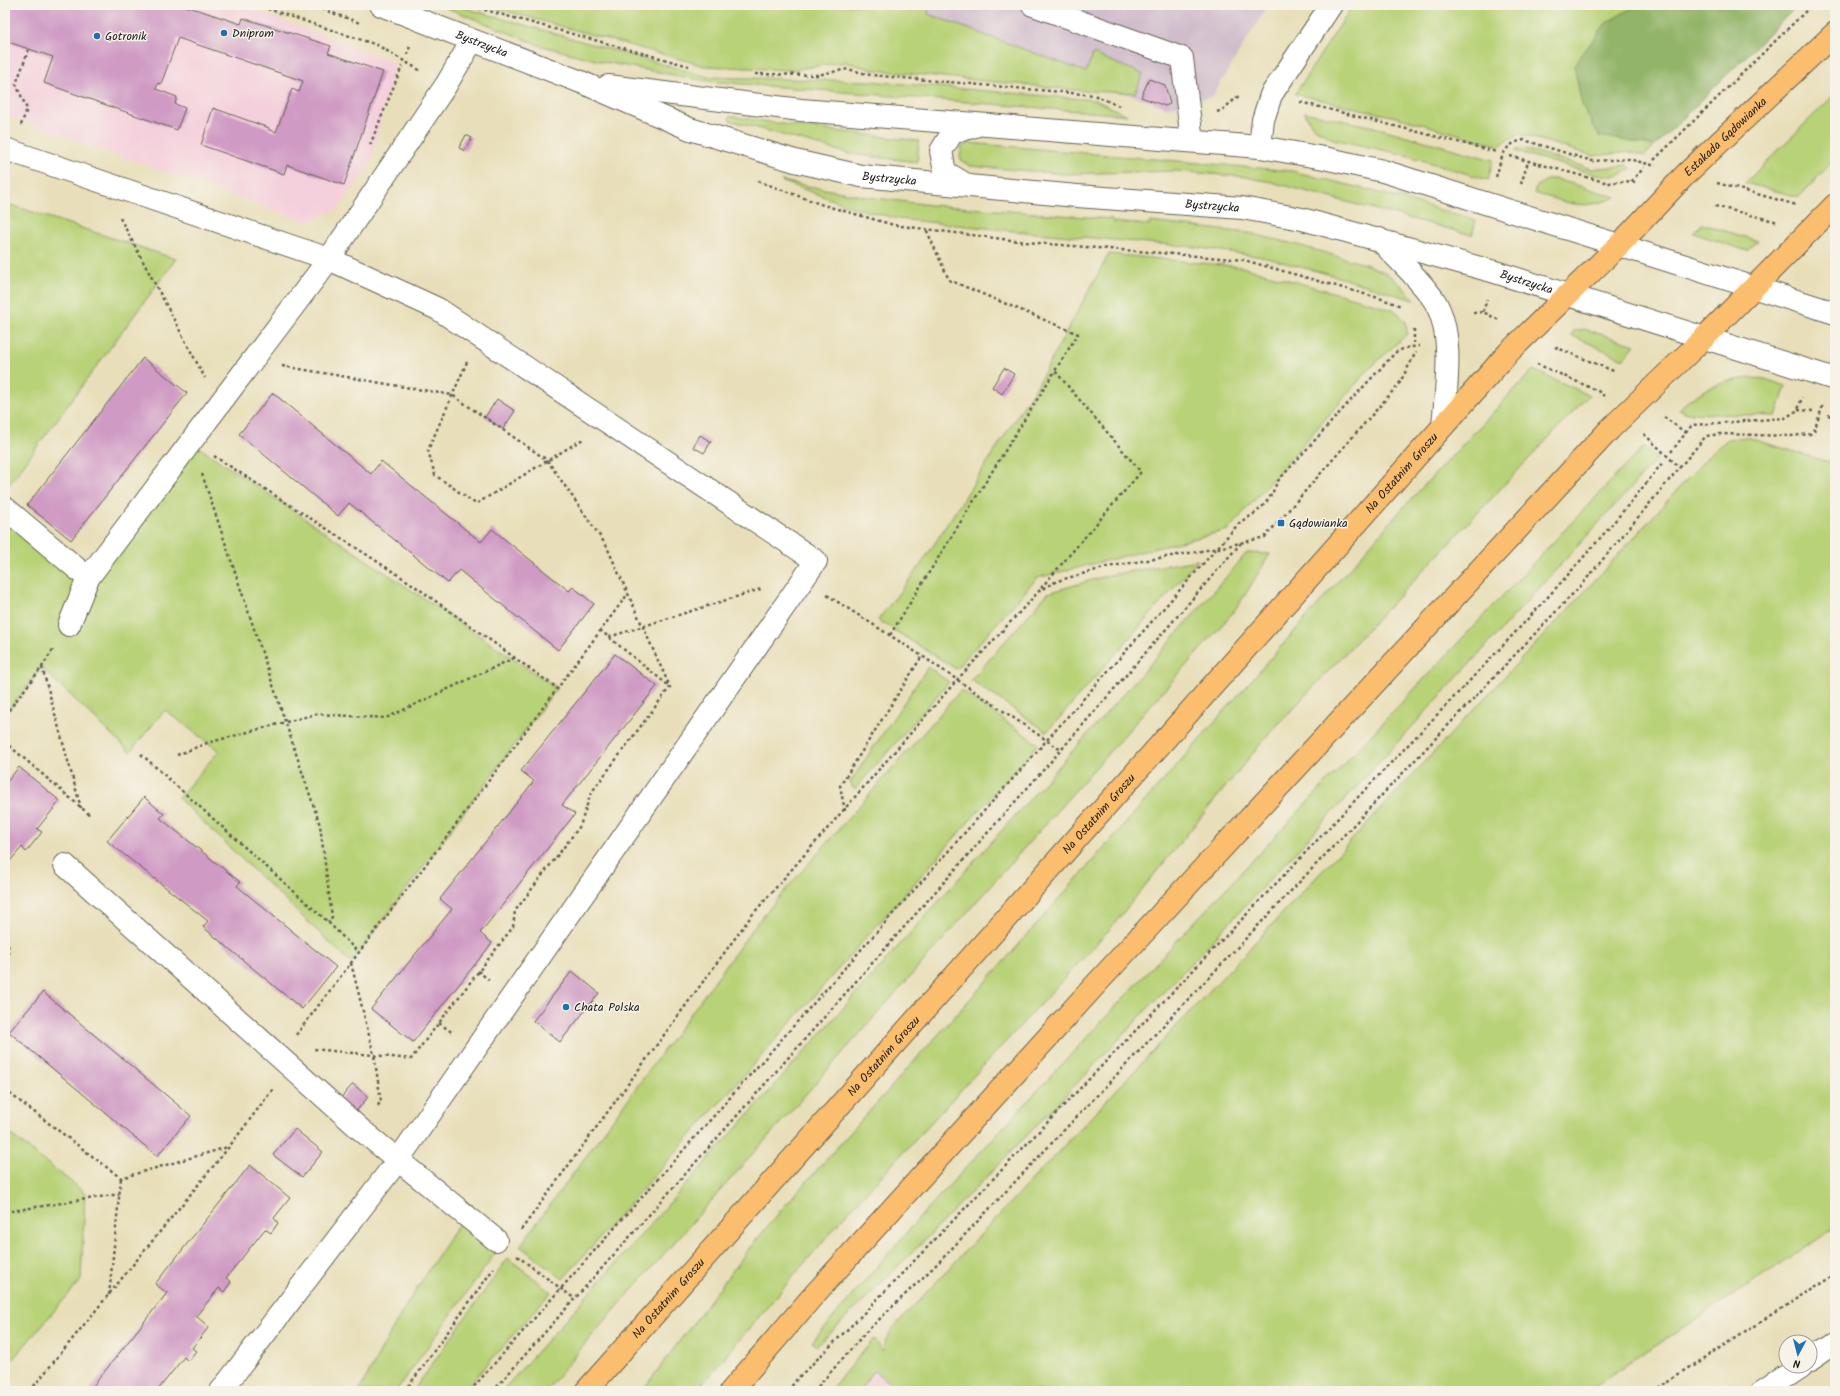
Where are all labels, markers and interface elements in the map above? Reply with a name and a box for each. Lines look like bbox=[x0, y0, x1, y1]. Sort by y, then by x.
place label: Dniprom bbox=[232, 24, 274, 43]
street label: Bystrzycka bbox=[453, 26, 511, 63]
place label: Gotronik bbox=[105, 27, 147, 46]
marker: Dniprom bbox=[219, 28, 229, 38]
marker: Gotronik bbox=[92, 31, 102, 41]
street label: Estakada Gądowianka bbox=[1680, 93, 1772, 181]
street label: Bystrzycka bbox=[861, 167, 918, 191]
street label: Bystrzycka bbox=[1184, 195, 1240, 218]
street label: Bystrzycka bbox=[1497, 265, 1556, 300]
street label: Na Ostatnim Groszu bbox=[1361, 428, 1443, 518]
place label: Gądowianka bbox=[1289, 514, 1348, 533]
marker: Gądowianka bbox=[1276, 518, 1286, 528]
street label: Na Ostatnim Groszu bbox=[1058, 769, 1140, 859]
place label: Chata Polska bbox=[574, 998, 640, 1017]
marker: Chata Polska bbox=[561, 1002, 571, 1012]
street label: Na Ostatnim Groszu bbox=[843, 1012, 925, 1101]
street label: Na Ostatnim Groszu bbox=[628, 1254, 710, 1343]
north arrow bbox=[1778, 1334, 1818, 1374]
text: N bbox=[1792, 1354, 1801, 1372]

